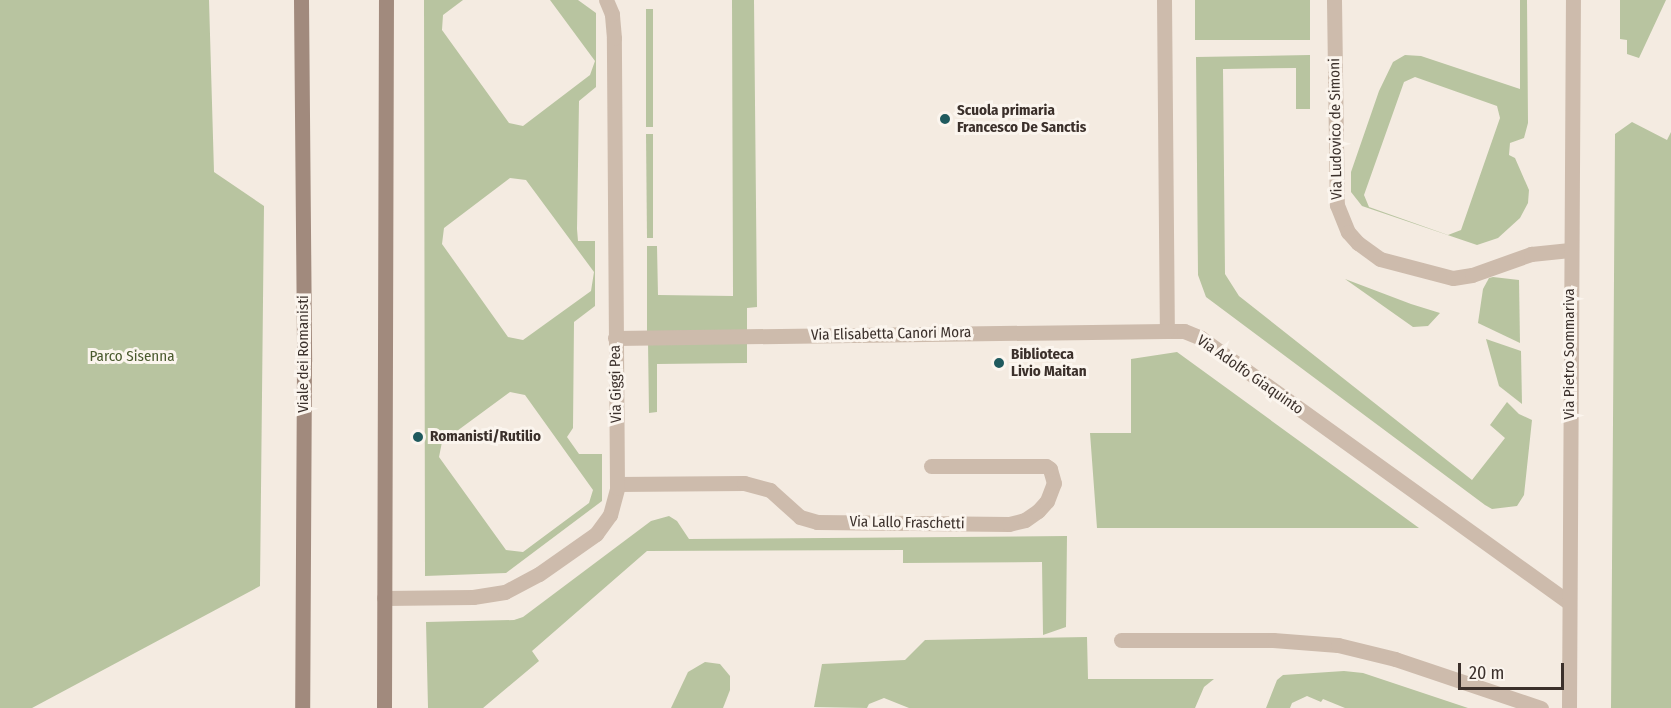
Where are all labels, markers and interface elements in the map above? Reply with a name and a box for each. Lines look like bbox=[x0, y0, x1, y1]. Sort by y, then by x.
street label: Via Ludovico de Simoni bbox=[1326, 58, 1346, 200]
place label: Scuola primaria Francesco De Sanctis bbox=[957, 101, 1086, 136]
marker: Scuola primaria Francesco De Sanctis bbox=[938, 112, 952, 126]
street label: Via Pietro Sommariva bbox=[1561, 288, 1579, 420]
street label: Viale dei Romanisti bbox=[295, 295, 313, 413]
street label: Via Elisabetta Canori Mora bbox=[811, 324, 971, 344]
street label: Via Adolfo Giaquinto bbox=[1193, 332, 1307, 418]
street label: Via Giggi Pea bbox=[606, 345, 626, 423]
place label: Biblioteca Livio Maitan bbox=[1011, 345, 1087, 380]
park label: Parco Sisenna bbox=[90, 348, 174, 366]
marker: Biblioteca Livio Maitan bbox=[992, 356, 1006, 370]
place label: Romanisti/Rutilio bbox=[430, 428, 541, 446]
marker: Romanisti/Rutilio bbox=[411, 430, 425, 444]
street label: Via Lallo Fraschetti bbox=[849, 513, 965, 533]
scale bar bbox=[1461, 651, 1568, 689]
text: 20 m bbox=[1469, 662, 1504, 684]

